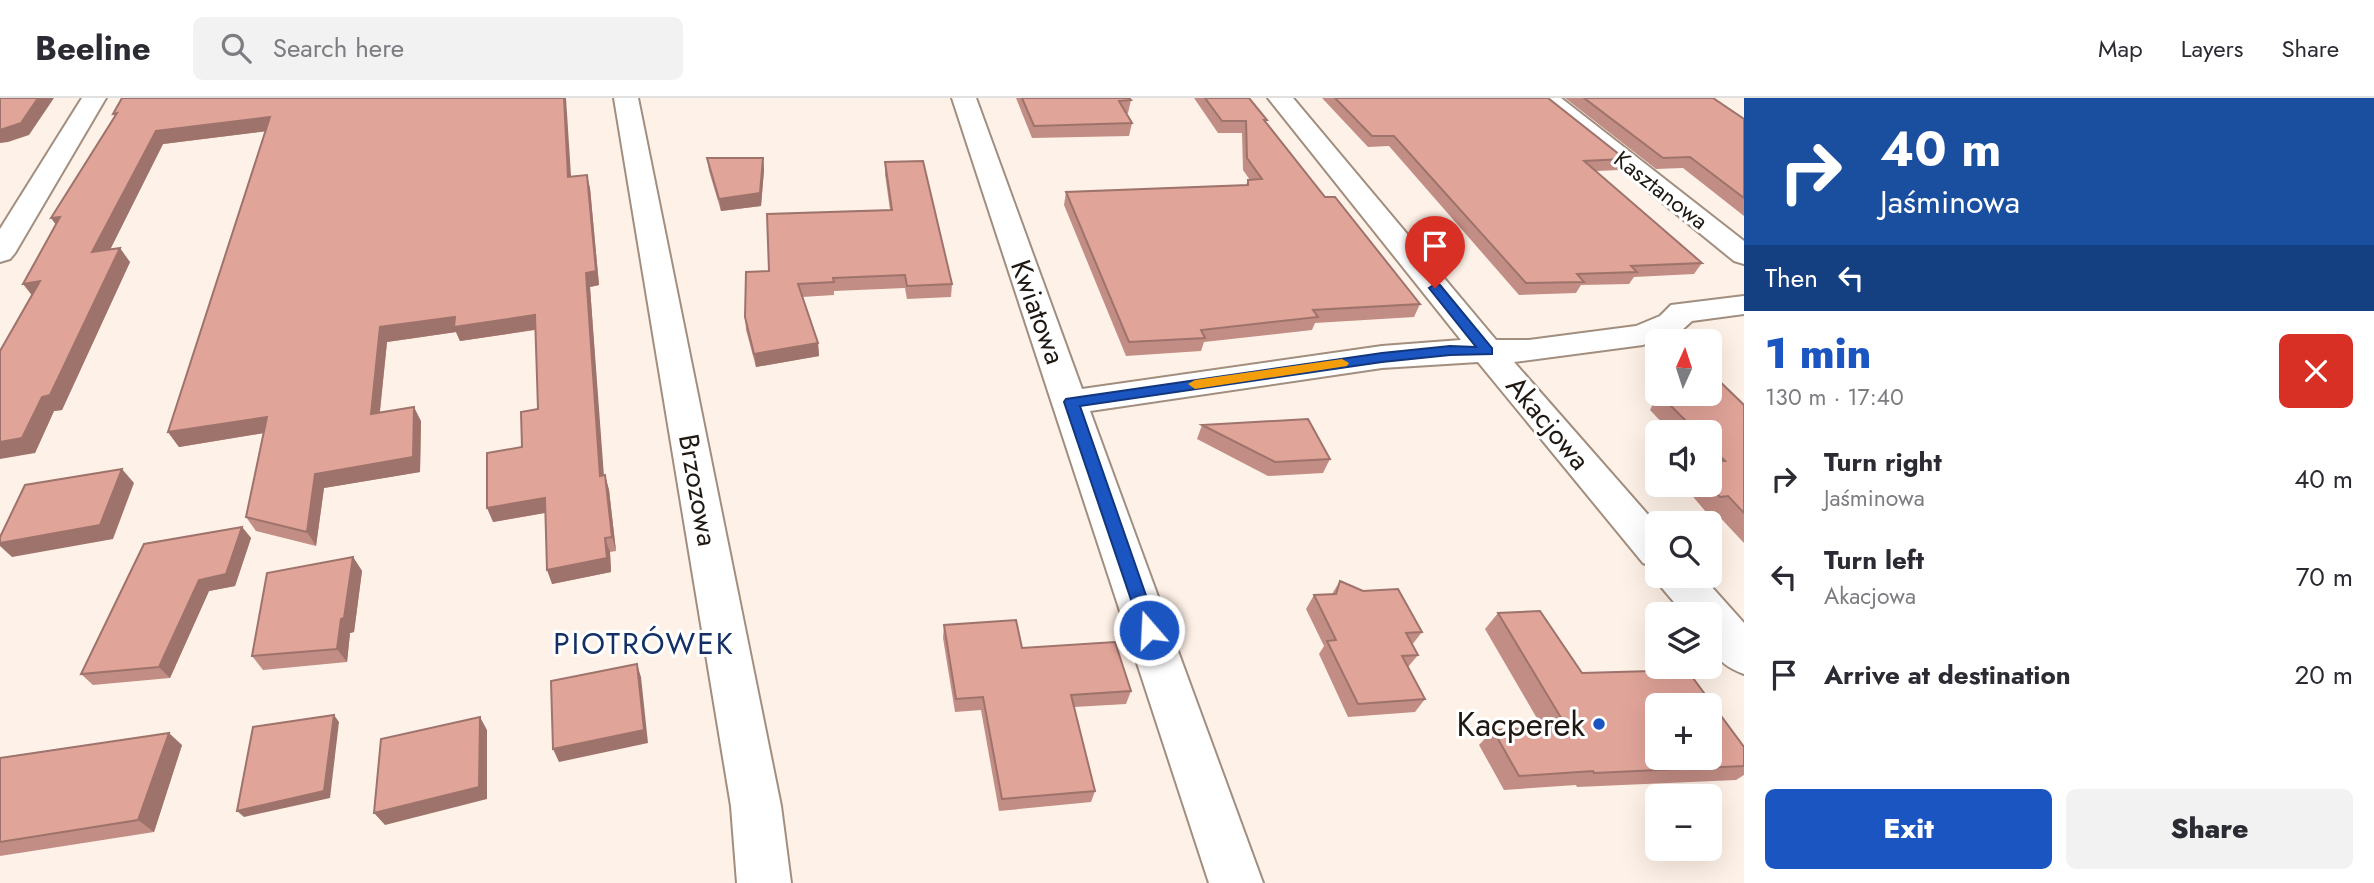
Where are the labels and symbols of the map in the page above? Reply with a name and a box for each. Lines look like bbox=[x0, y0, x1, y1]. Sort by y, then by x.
street label: Kasztanowa bbox=[1607, 142, 1715, 238]
pin bbox=[1405, 216, 1465, 288]
street label: Kwiatowa bbox=[1000, 254, 1076, 370]
north arrow bbox=[1645, 329, 1722, 406]
street label: Akacjowa bbox=[1496, 367, 1600, 479]
street label: Brzozowa bbox=[668, 431, 728, 549]
position arrow bbox=[1112, 593, 1186, 667]
district label: PIOTRÓWEK bbox=[553, 622, 735, 665]
place label: Kacperek bbox=[1457, 701, 1585, 748]
marker: Kacperek bbox=[1591, 716, 1607, 732]

